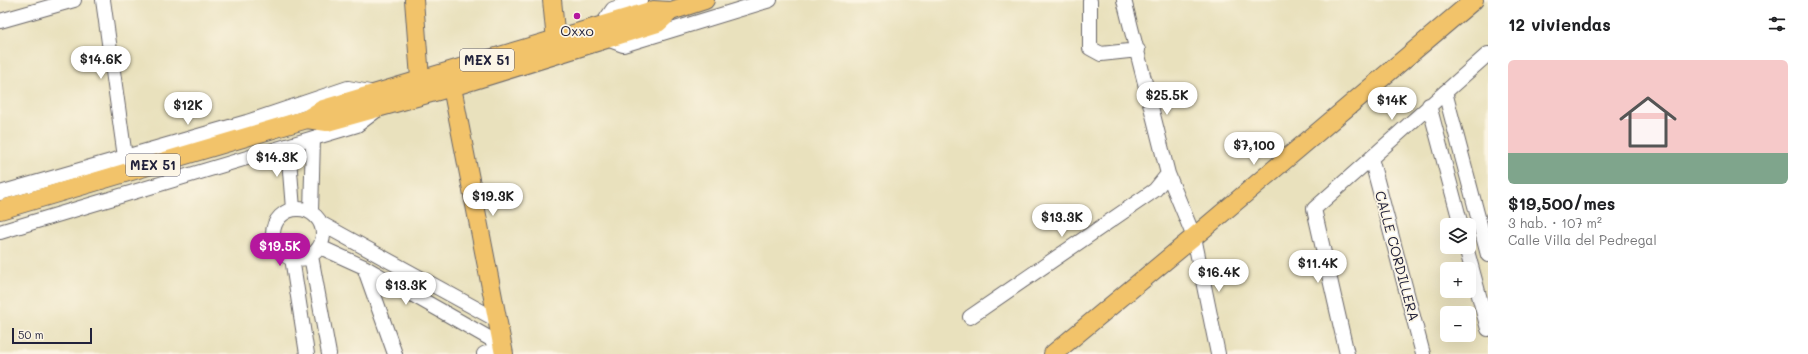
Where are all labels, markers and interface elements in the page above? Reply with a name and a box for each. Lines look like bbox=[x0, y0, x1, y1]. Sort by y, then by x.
marker: Oxxo bbox=[572, 11, 582, 21]
text: 12 viviendas bbox=[1508, 13, 1611, 35]
icon: filters bbox=[1766, 13, 1788, 35]
place label: Oxxo bbox=[560, 21, 594, 40]
pin: $14.6K bbox=[68, 46, 134, 80]
road number: MEX 51 bbox=[460, 49, 514, 71]
text: $14.6K bbox=[80, 50, 122, 67]
pin: $25.5K bbox=[1134, 82, 1200, 116]
text: $25.5K bbox=[1145, 86, 1189, 103]
icon: home bbox=[1612, 86, 1684, 158]
pin: $14K bbox=[1368, 87, 1416, 121]
text: $14K bbox=[1377, 91, 1407, 108]
pin: $12K bbox=[164, 92, 212, 126]
text: $12K bbox=[173, 96, 203, 113]
pin: $7,100 bbox=[1221, 132, 1287, 166]
text: $7,100 bbox=[1233, 136, 1275, 153]
pin: $14.3K bbox=[244, 144, 310, 178]
text: $14.3K bbox=[256, 148, 298, 165]
road number: MEX 51 bbox=[126, 154, 180, 176]
pin: $19.3K bbox=[460, 183, 526, 217]
text: $19.3K bbox=[472, 187, 514, 204]
street label: CALLE CORDILLERA bbox=[1371, 189, 1424, 323]
text: $19,500/mes bbox=[1508, 192, 1615, 214]
pin: $13.3K bbox=[1029, 204, 1095, 238]
text: $13.3K bbox=[1041, 208, 1083, 225]
text: 3 hab. · 107 m² bbox=[1508, 214, 1602, 231]
map controls bbox=[1440, 218, 1476, 342]
button: layers bbox=[1440, 218, 1476, 254]
text: Calle Villa del Pedregal bbox=[1508, 231, 1657, 248]
pin: $19.5K bbox=[247, 233, 313, 267]
text: $19.5K bbox=[259, 237, 301, 254]
pin: $11.4K bbox=[1285, 250, 1351, 284]
text: $11.4K bbox=[1298, 254, 1338, 271]
pin: $16.4K bbox=[1186, 259, 1252, 293]
button: + bbox=[1440, 262, 1476, 298]
text: $16.4K bbox=[1198, 263, 1240, 280]
pin: $13.3K bbox=[373, 272, 439, 306]
text: $13.3K bbox=[385, 276, 427, 293]
button: − bbox=[1440, 306, 1476, 342]
scale bar bbox=[12, 326, 92, 345]
text: 50 m bbox=[18, 327, 44, 342]

